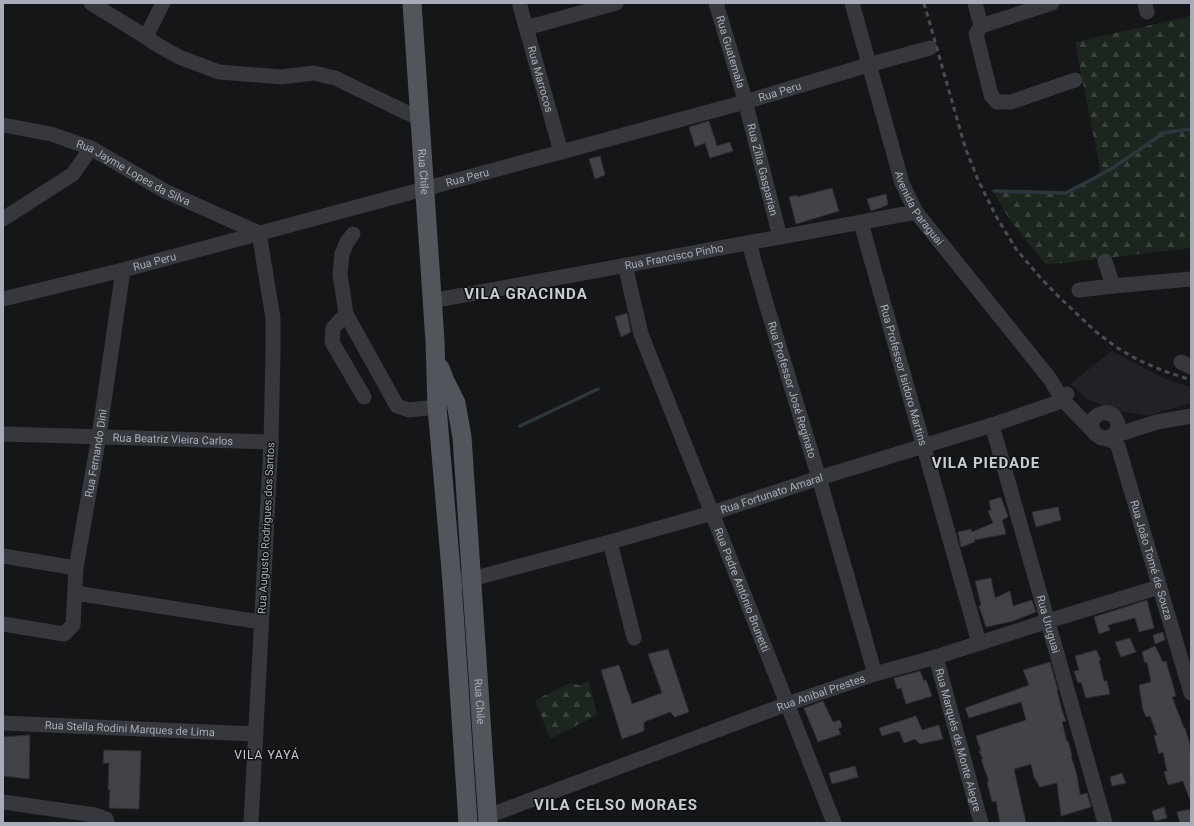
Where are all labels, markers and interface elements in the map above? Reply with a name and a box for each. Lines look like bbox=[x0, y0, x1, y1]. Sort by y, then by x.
street label: Rua Guatemala bbox=[713, 14, 747, 90]
street label: Rua Marrocos bbox=[525, 45, 556, 114]
street label: Rua Peru bbox=[757, 79, 803, 105]
street label: Rua Zília Gasparian bbox=[744, 122, 780, 217]
street label: Rua Jayme Lopes da Silva bbox=[74, 137, 192, 208]
street label: Rua Chile bbox=[415, 148, 431, 195]
street label: Rua Peru bbox=[444, 166, 490, 190]
street label: Avenida Paraguai bbox=[892, 170, 946, 248]
street label: Rua Francisco Pinho bbox=[624, 241, 724, 272]
street label: Rua Peru bbox=[132, 250, 178, 274]
district label: VILA GRACINDA bbox=[464, 285, 588, 303]
street label: Rua Professor Isidoro Martins bbox=[877, 303, 929, 448]
street label: Rua Professor José Reginato bbox=[765, 320, 819, 460]
street label: Rua Fernando Dini bbox=[82, 408, 110, 498]
street label: Rua Beatriz Vieira Carlos bbox=[112, 431, 234, 448]
street label: Rua Augusto Rodrigues dos Santos bbox=[256, 441, 278, 614]
district label: VILA PIEDADE bbox=[932, 454, 1040, 472]
street label: Rua Fortunato Amaral bbox=[719, 471, 825, 517]
street label: Rua João Tomé de Souza bbox=[1127, 499, 1175, 622]
street label: Rua Padre Antônio Brunetti bbox=[712, 526, 772, 654]
street label: Rua Uruguai bbox=[1034, 594, 1062, 655]
street label: Rua Marqués de Monte Alegre bbox=[932, 667, 984, 813]
street label: Rua Anibal Prestes bbox=[775, 672, 867, 714]
street label: Rua Chile bbox=[471, 678, 487, 725]
street label: Rua Stella Rodini Marques de Lima bbox=[45, 719, 215, 739]
district label: VILA YAYÁ bbox=[234, 747, 300, 762]
district label: VILA CELSO MORAES bbox=[534, 796, 698, 814]

